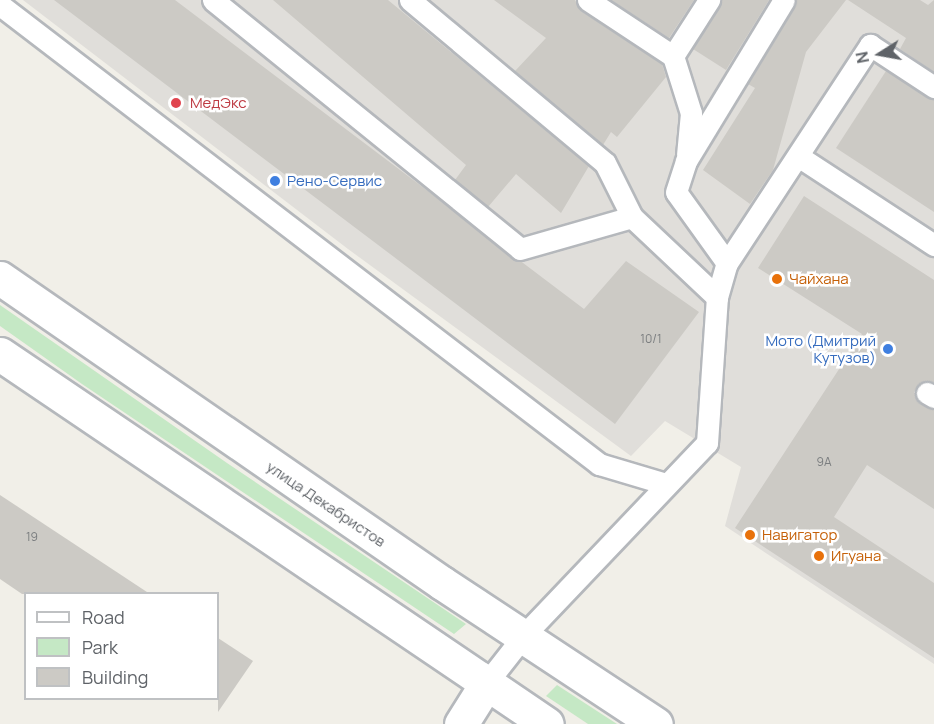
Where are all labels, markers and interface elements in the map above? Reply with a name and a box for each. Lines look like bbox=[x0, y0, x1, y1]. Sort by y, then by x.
north arrow bbox=[850, 24, 910, 84]
text: N bbox=[850, 50, 874, 65]
marker: МедЭкс bbox=[167, 94, 185, 112]
place label: МедЭкс bbox=[190, 94, 246, 112]
place label: Рено-Сервис bbox=[287, 172, 382, 190]
marker: Рено-Сервис bbox=[268, 174, 282, 188]
place label: Чайхана bbox=[789, 270, 849, 288]
marker: Чайхана bbox=[770, 272, 784, 286]
place label: Мото (Дмитрий Кутузов) bbox=[765, 331, 876, 366]
house number: 10/1 bbox=[640, 332, 662, 346]
marker: Мото (Дмитрий Кутузов) bbox=[881, 342, 895, 356]
house number: 9А bbox=[816, 455, 832, 469]
street label: улица Декабристов bbox=[263, 458, 389, 550]
place label: Навигатор bbox=[762, 526, 837, 544]
marker: Навигатор bbox=[743, 528, 757, 542]
house number: 19 bbox=[26, 530, 38, 544]
place label: Игуана bbox=[831, 547, 881, 565]
marker: Игуана bbox=[812, 549, 826, 563]
legend bbox=[24, 592, 219, 700]
text: Road bbox=[82, 605, 125, 629]
text: Park bbox=[82, 635, 118, 659]
text: Building bbox=[82, 665, 148, 689]

